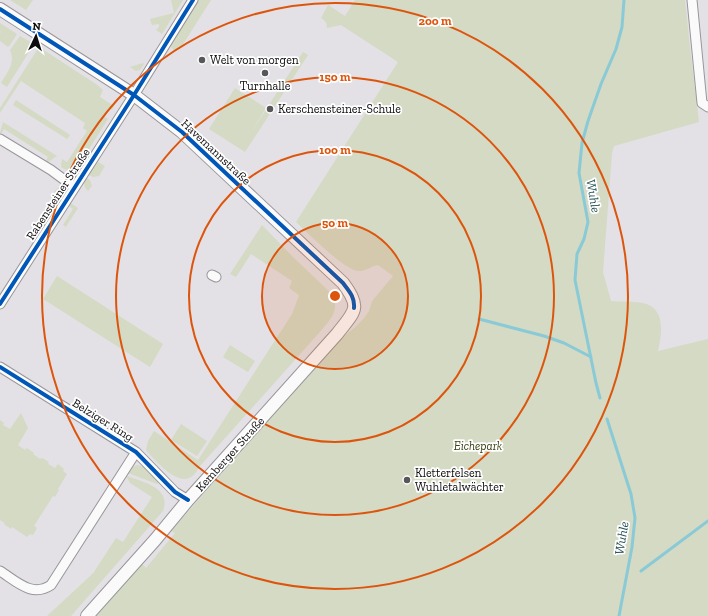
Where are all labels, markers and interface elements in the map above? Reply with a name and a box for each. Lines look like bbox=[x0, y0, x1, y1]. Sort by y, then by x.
text: 200 m bbox=[418, 14, 452, 28]
north arrow bbox=[16, 16, 56, 56]
text: N bbox=[32, 20, 42, 33]
place label: Welt von morgen bbox=[210, 53, 299, 67]
marker: Welt von morgen bbox=[197, 55, 207, 65]
marker: Turnhalle bbox=[260, 68, 270, 78]
text: 150 m bbox=[320, 70, 351, 84]
place label: Turnhalle bbox=[240, 79, 291, 93]
place label: Kerschensteiner-Schule bbox=[278, 102, 401, 116]
marker: Kerschensteiner-Schule bbox=[265, 104, 275, 114]
street label: Havemannstraße bbox=[178, 116, 254, 188]
text: 100 m bbox=[319, 143, 351, 157]
street label: Rabensteiner Straße bbox=[23, 145, 93, 242]
water label: Wuhle bbox=[583, 178, 604, 214]
text: 50 m bbox=[322, 216, 348, 230]
centre of rings bbox=[328, 289, 342, 303]
street label: Belziger Ring bbox=[70, 396, 136, 444]
street label: Kemberger Straße bbox=[193, 414, 267, 494]
park label: Eichepark bbox=[454, 439, 503, 453]
place label: Kletterfelsen Wuhletalwächter bbox=[415, 466, 504, 494]
marker: Kletterfelsen Wuhletalwächter bbox=[402, 475, 412, 485]
water label: Wuhle bbox=[611, 520, 632, 556]

